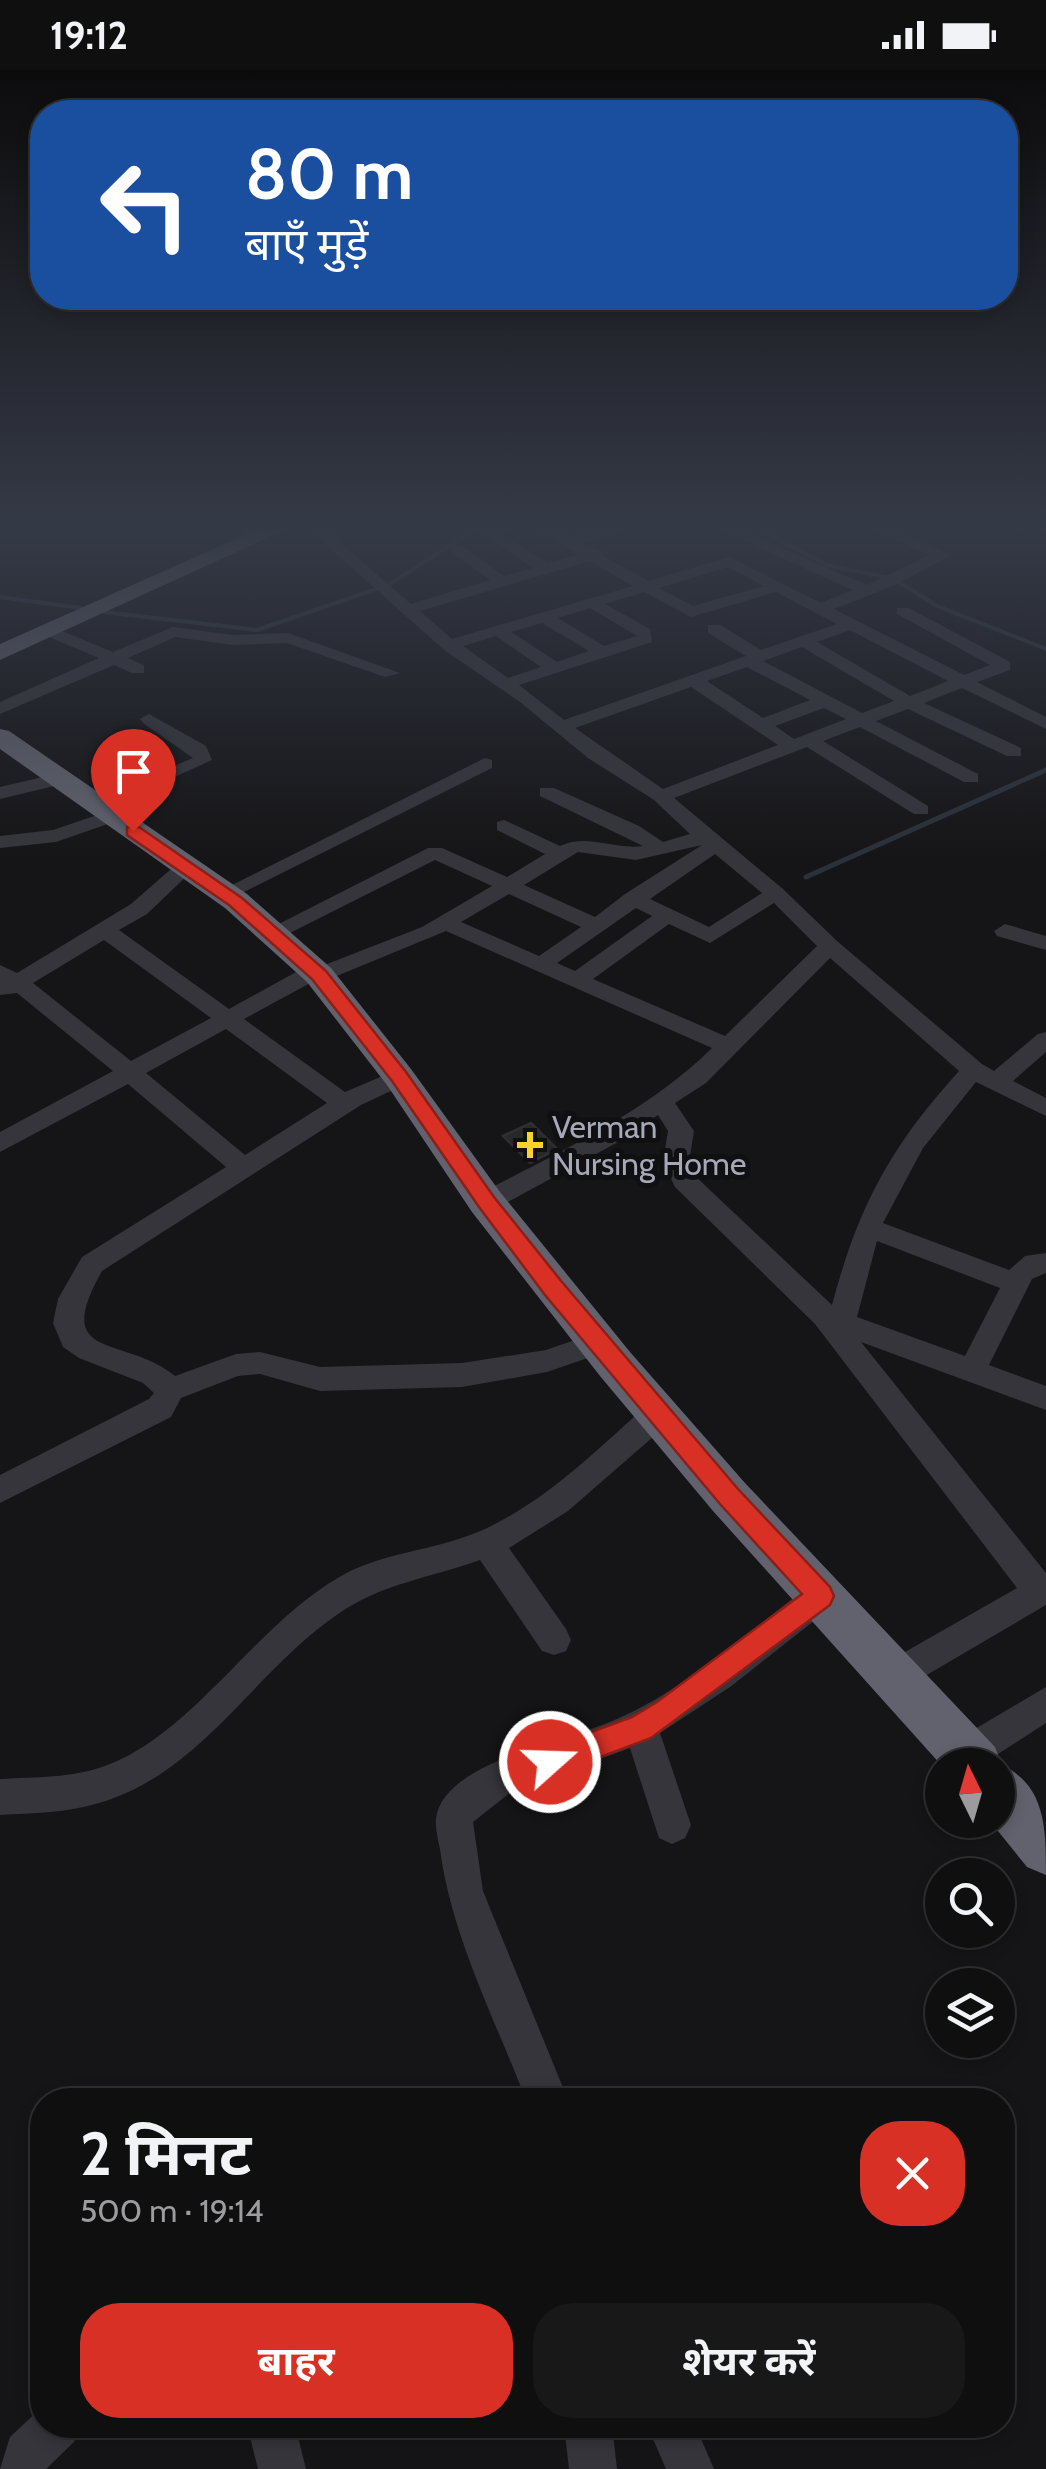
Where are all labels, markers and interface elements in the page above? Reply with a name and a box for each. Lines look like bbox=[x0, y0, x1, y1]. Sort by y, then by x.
text: 19:12 bbox=[50, 12, 128, 59]
text: 80 m bbox=[245, 131, 413, 217]
icon: left bbox=[80, 140, 210, 270]
text: बाएँ मुड़ें bbox=[245, 217, 368, 271]
pin bbox=[91, 729, 176, 832]
icon: arrive bbox=[106, 744, 161, 799]
place label: Verman Nursing Home bbox=[552, 1107, 746, 1183]
marker: Verman Nursing Home bbox=[517, 1132, 543, 1158]
position arrow bbox=[498, 1710, 602, 1814]
north arrow bbox=[925, 1748, 1015, 1838]
map controls bbox=[925, 1748, 1015, 2058]
button: search bbox=[925, 1858, 1015, 1948]
button: layers bbox=[925, 1968, 1015, 2058]
text: 2 मिनट bbox=[80, 2117, 251, 2190]
button: close bbox=[860, 2121, 965, 2226]
text: 500 m · 19:14 bbox=[80, 2191, 263, 2230]
button: बाहर bbox=[80, 2303, 513, 2418]
button: शेयर करें bbox=[533, 2303, 965, 2418]

